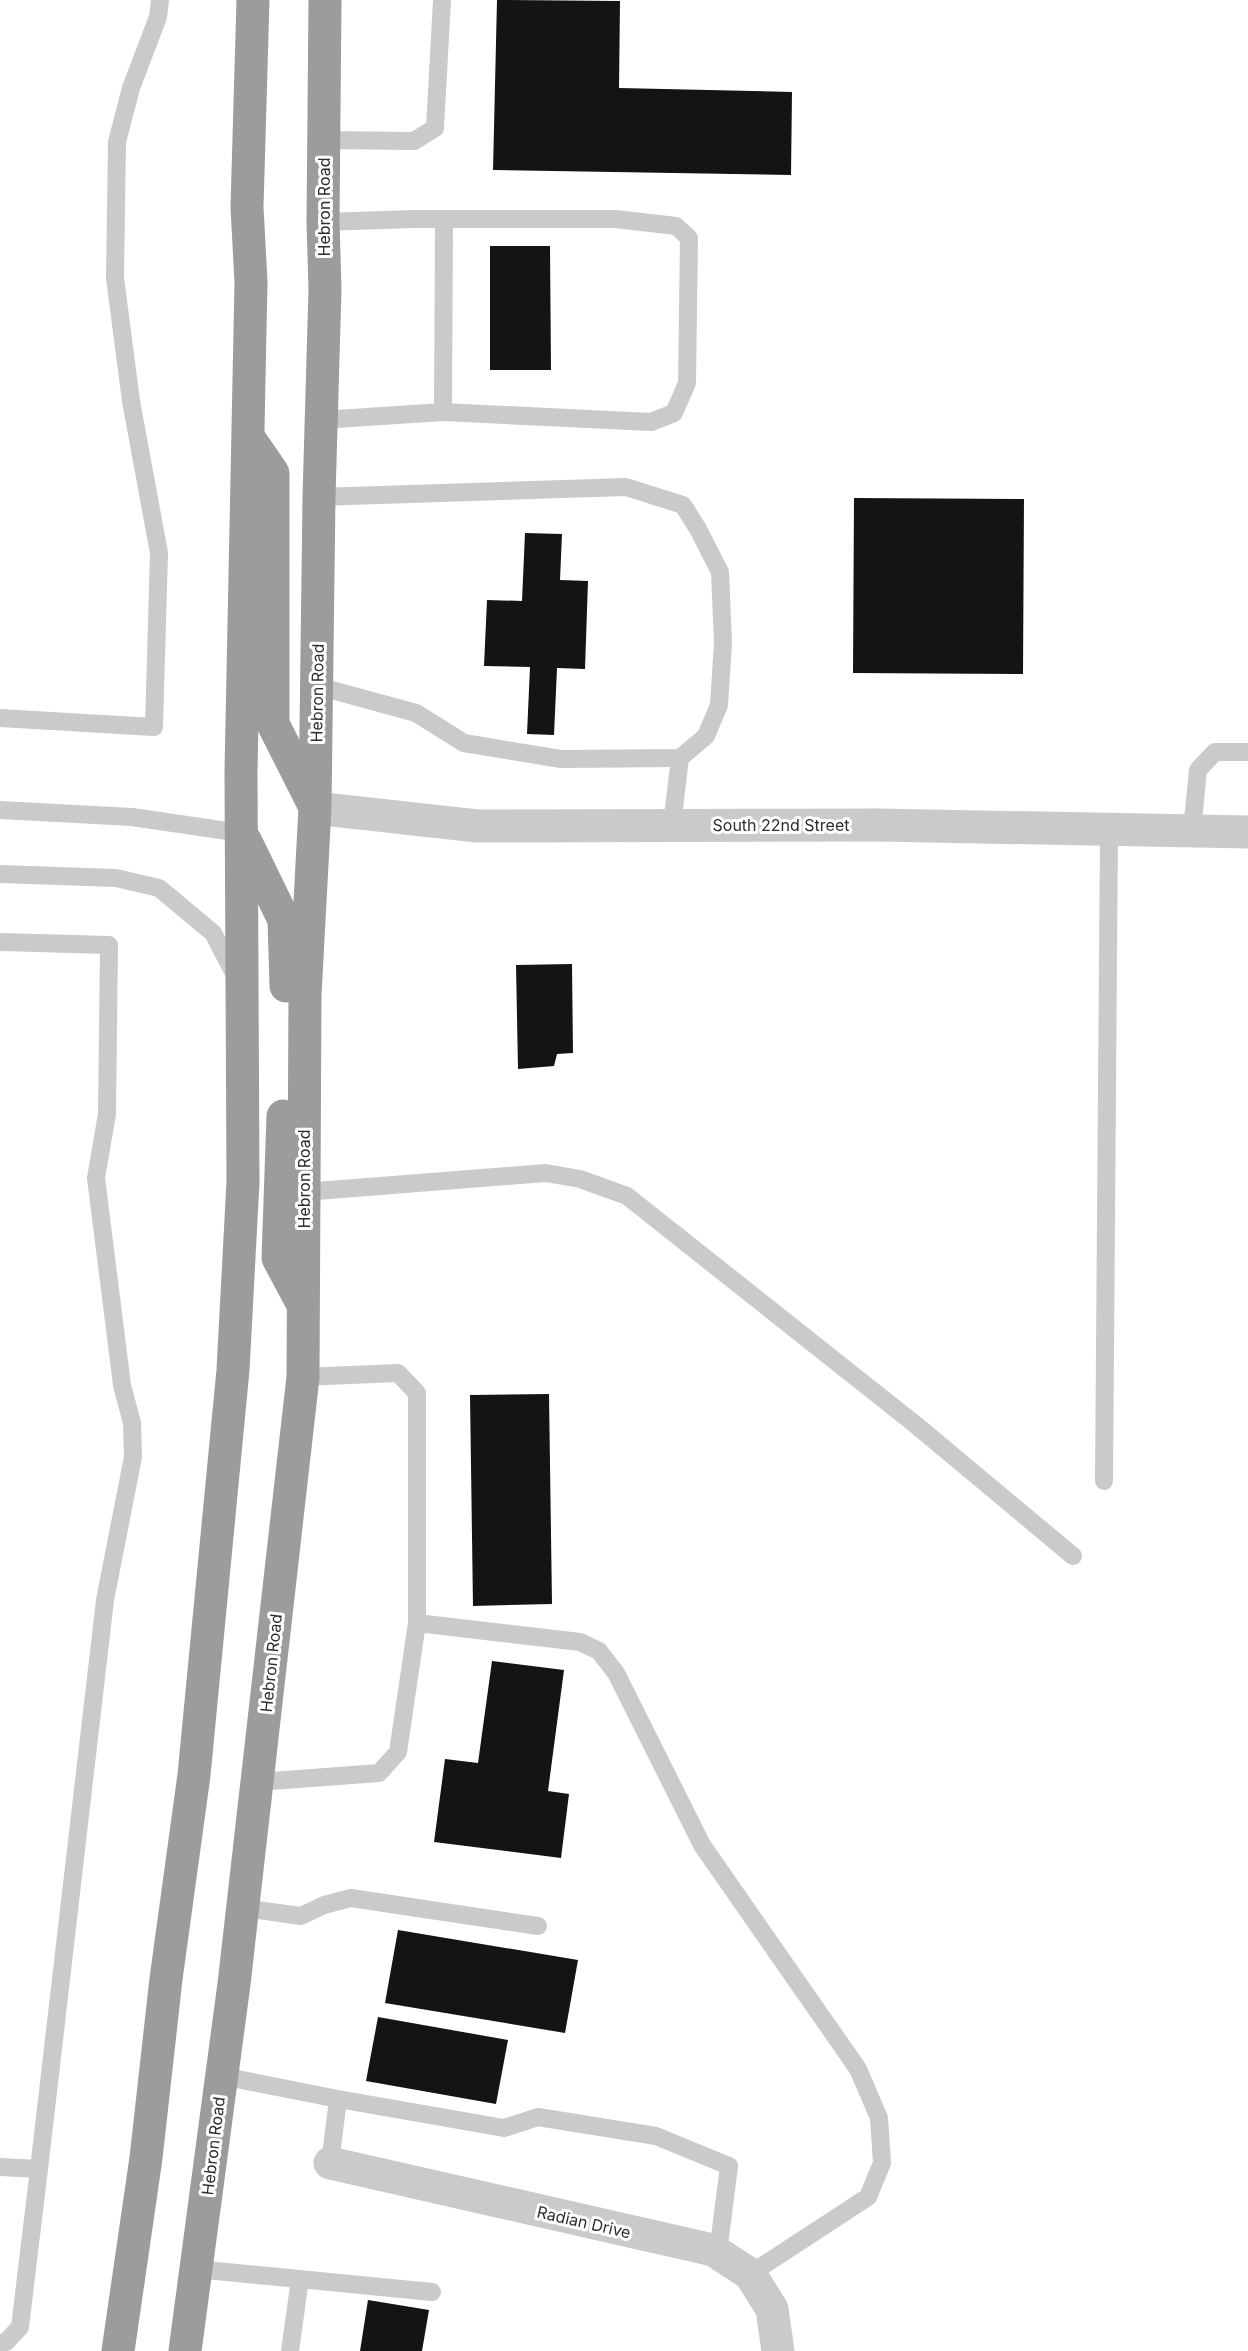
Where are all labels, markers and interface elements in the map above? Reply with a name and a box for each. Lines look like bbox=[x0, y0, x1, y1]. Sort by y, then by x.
street label: Hebron Road bbox=[314, 158, 334, 256]
street label: Hebron Road bbox=[306, 643, 328, 743]
street label: South 22nd Street bbox=[713, 815, 849, 835]
street label: Hebron Road bbox=[294, 1130, 314, 1228]
street label: Hebron Road bbox=[256, 1613, 286, 1713]
street label: Hebron Road bbox=[197, 2096, 229, 2196]
street label: Radian Drive bbox=[535, 2202, 633, 2242]

